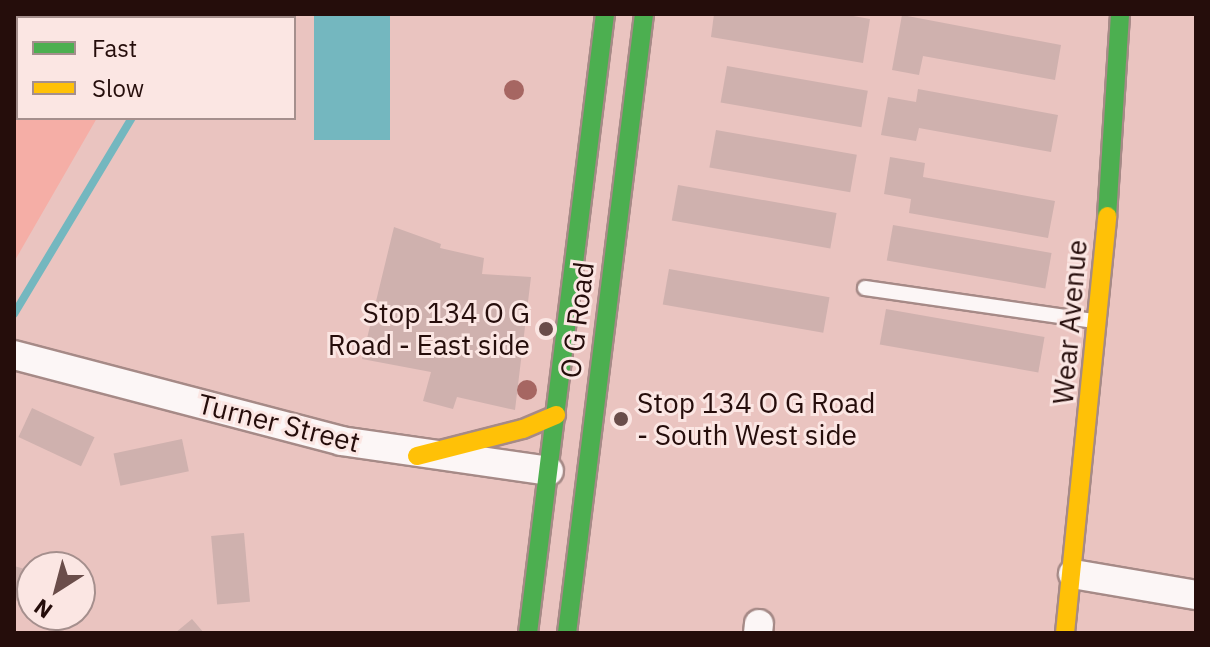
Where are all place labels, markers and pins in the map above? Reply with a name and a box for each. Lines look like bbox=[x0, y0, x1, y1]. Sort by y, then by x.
place label: Stop 134 O G Road - East side bbox=[328, 296, 530, 362]
marker: Stop 134 O G Road - East side bbox=[537, 320, 555, 338]
place label: Stop 134 O G Road - South West side bbox=[637, 386, 875, 452]
marker: Stop 134 O G Road - South West side bbox=[612, 410, 630, 428]

